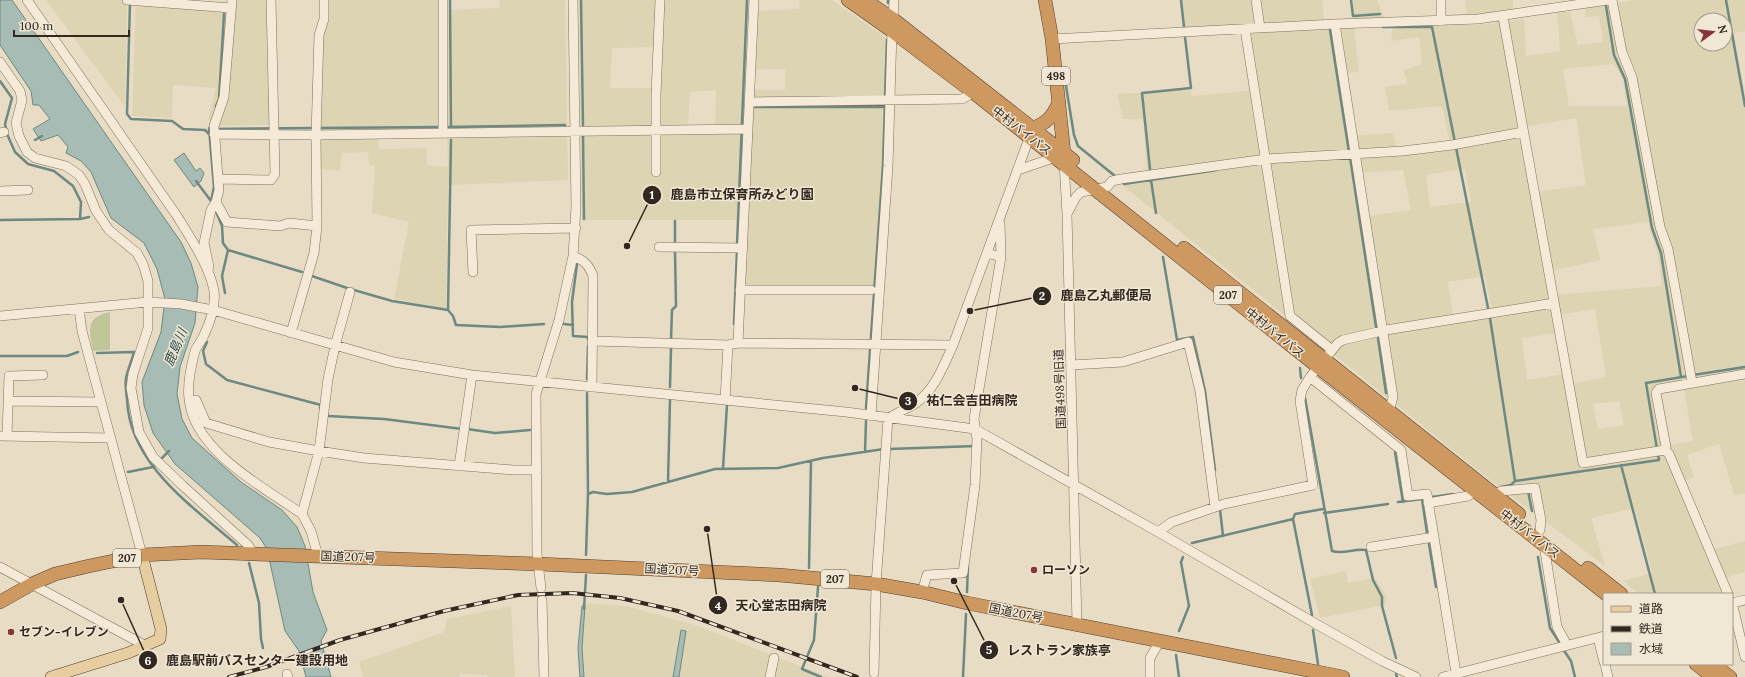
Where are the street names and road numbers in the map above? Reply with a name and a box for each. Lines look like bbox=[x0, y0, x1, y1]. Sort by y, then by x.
road number: 498 bbox=[1042, 67, 1070, 85]
street label: 中村バイパス bbox=[989, 103, 1055, 159]
road number: 207 bbox=[1214, 286, 1242, 304]
street label: 中村バイパス bbox=[1243, 304, 1308, 361]
street label: 国道498号旧道 bbox=[1051, 349, 1068, 429]
street label: 中村バイパス bbox=[1497, 506, 1563, 562]
street label: 国道207号 bbox=[320, 548, 376, 565]
road number: 207 bbox=[113, 549, 141, 567]
street label: 国道207号 bbox=[644, 561, 700, 578]
road number: 207 bbox=[821, 570, 849, 588]
street label: 国道207号 bbox=[988, 600, 1045, 625]

